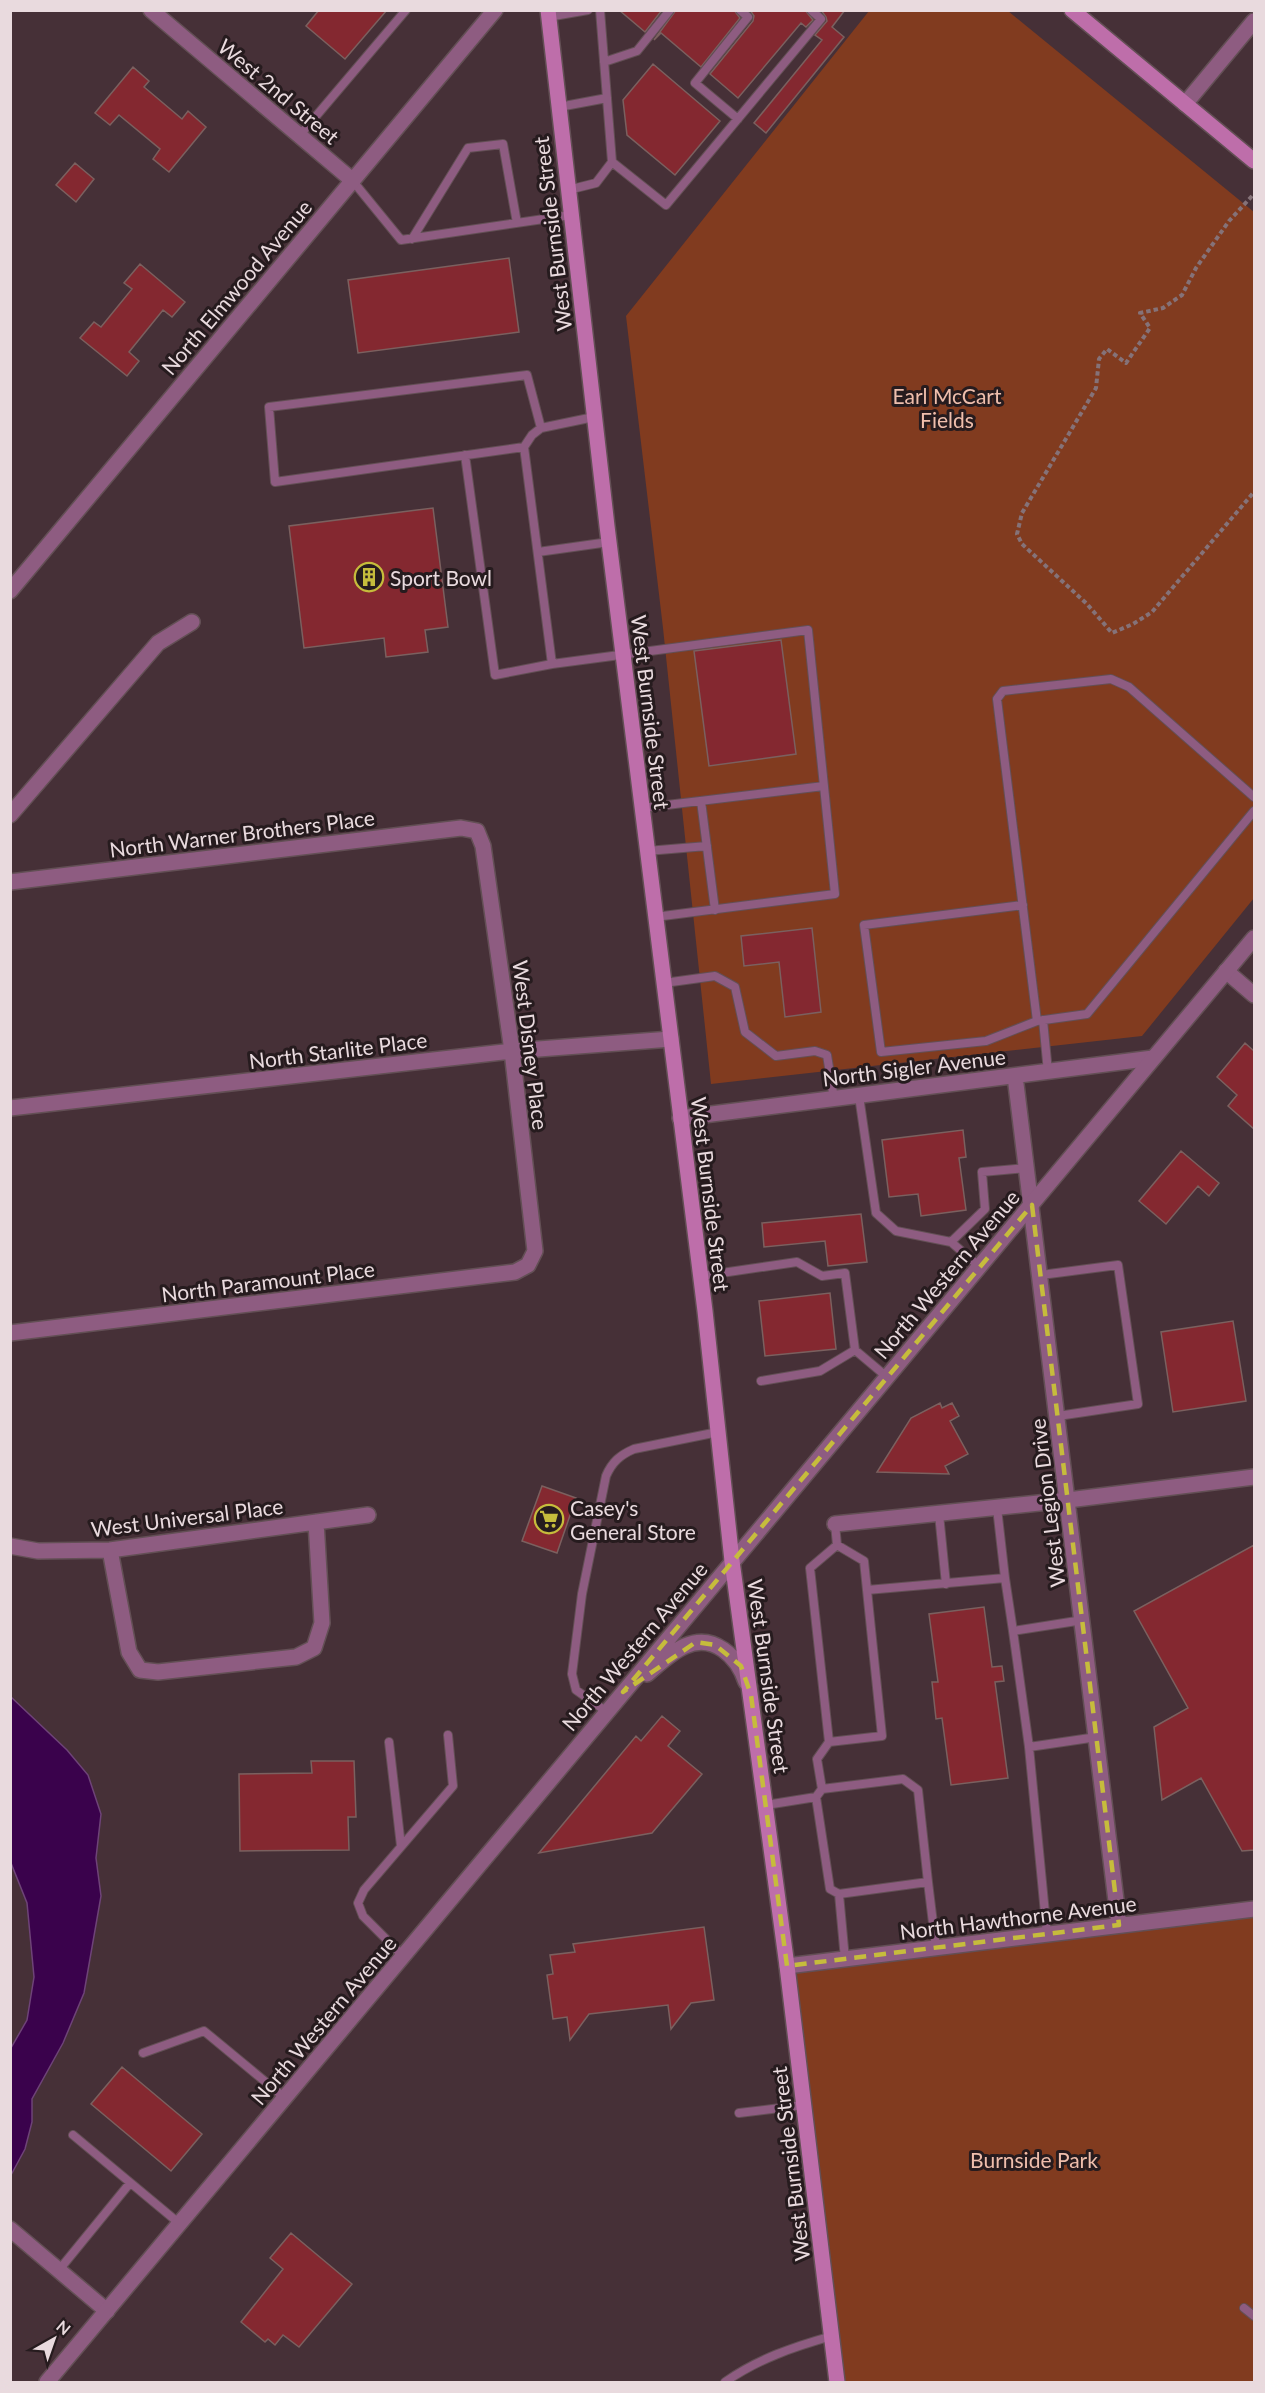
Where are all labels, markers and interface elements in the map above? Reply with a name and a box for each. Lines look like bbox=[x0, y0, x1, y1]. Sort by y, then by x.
street label: West 2nd Street bbox=[214, 33, 345, 149]
street label: West Burnside Street bbox=[528, 135, 576, 333]
street label: North Elmwood Avenue bbox=[156, 195, 316, 379]
park label: Earl McCart Fields bbox=[892, 383, 1002, 432]
building icon: Sport Bowl bbox=[353, 561, 385, 593]
place label: Sport Bowl bbox=[390, 565, 492, 590]
street label: West Burnside Street bbox=[627, 613, 675, 811]
street label: North Warner Brothers Place bbox=[108, 804, 376, 862]
street label: West Disney Place bbox=[508, 959, 554, 1131]
street label: North Starlite Place bbox=[248, 1027, 428, 1073]
street label: North Sigler Avenue bbox=[821, 1043, 1007, 1091]
street label: West Burnside Street bbox=[687, 1095, 735, 1293]
street label: North Western Avenue bbox=[868, 1185, 1024, 1363]
street label: North Paramount Place bbox=[160, 1256, 376, 1306]
street label: West Legion Drive bbox=[1024, 1417, 1070, 1589]
street label: West Universal Place bbox=[89, 1493, 285, 1541]
place label: Casey's General Store bbox=[570, 1495, 696, 1544]
supermarket icon: Casey's General Store bbox=[533, 1503, 565, 1535]
street label: North Western Avenue bbox=[556, 1557, 712, 1735]
street label: West Burnside Street bbox=[743, 1577, 795, 1775]
street label: North Hawthorne Avenue bbox=[898, 1890, 1138, 1944]
street label: North Western Avenue bbox=[245, 1931, 401, 2109]
street label: West Burnside Street bbox=[766, 2065, 814, 2263]
park label: Burnside Park bbox=[970, 2147, 1098, 2172]
north arrow bbox=[24, 2309, 84, 2369]
text: N bbox=[53, 2316, 75, 2338]

